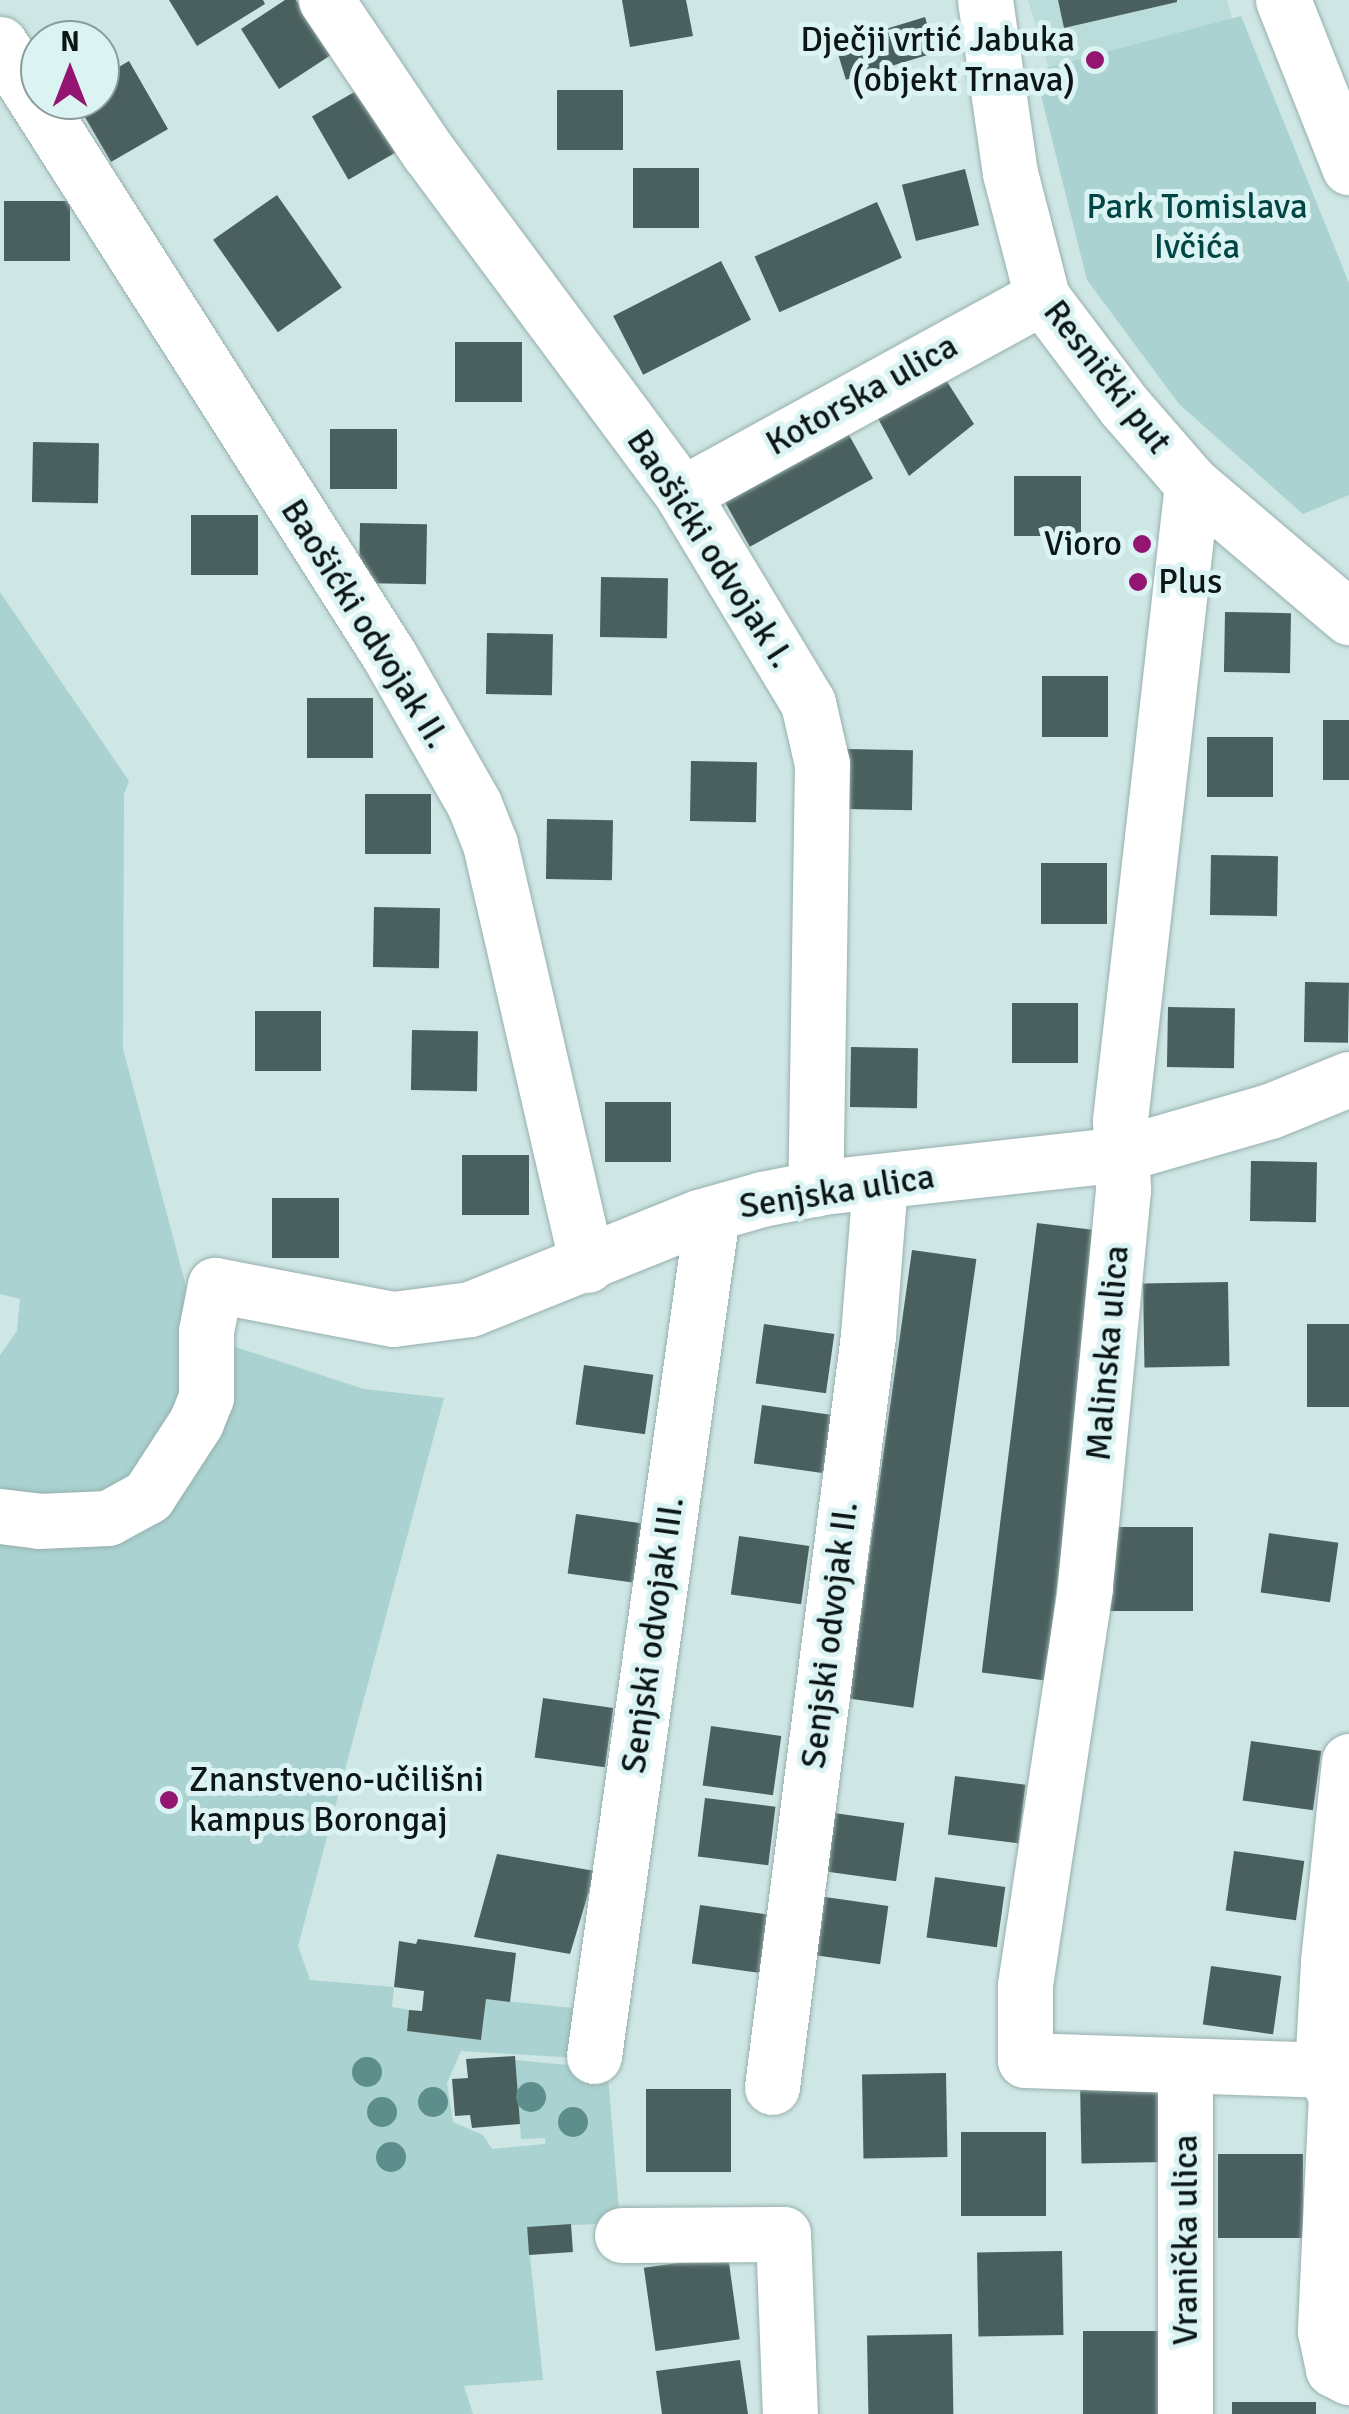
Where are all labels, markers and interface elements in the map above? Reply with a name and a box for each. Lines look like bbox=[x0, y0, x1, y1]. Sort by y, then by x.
place label: Dječji vrtić Jabuka (objekt Trnava) bbox=[800, 19, 1075, 101]
north arrow bbox=[20, 20, 120, 120]
text: N bbox=[60, 25, 80, 59]
marker: Dječji vrtić Jabuka (objekt Trnava) bbox=[1084, 49, 1106, 71]
park label: Park Tomislava Ivčića bbox=[1086, 186, 1308, 268]
street label: Resnički put bbox=[1034, 292, 1180, 462]
street label: Kotorska ulica bbox=[759, 325, 965, 465]
street label: Baošićki odvojak I. bbox=[617, 422, 803, 676]
street label: Baošićki odvojak II. bbox=[271, 492, 459, 756]
place label: Vioro bbox=[1044, 523, 1122, 565]
marker: Vioro bbox=[1131, 533, 1153, 555]
place label: Plus bbox=[1158, 561, 1222, 603]
marker: Plus bbox=[1127, 571, 1149, 593]
street label: Senjska ulica bbox=[736, 1156, 938, 1228]
street label: Malinska ulica bbox=[1078, 1244, 1138, 1462]
street label: Senjski odvojak III. bbox=[613, 1494, 693, 1776]
street label: Senjski odvojak II. bbox=[793, 1499, 867, 1771]
place label: Znanstveno-učilišni kampus Borongaj bbox=[189, 1759, 484, 1841]
marker: Znanstveno-učilišni kampus Borongaj bbox=[158, 1789, 180, 1811]
street label: Vranička ulica bbox=[1165, 2135, 1207, 2345]

